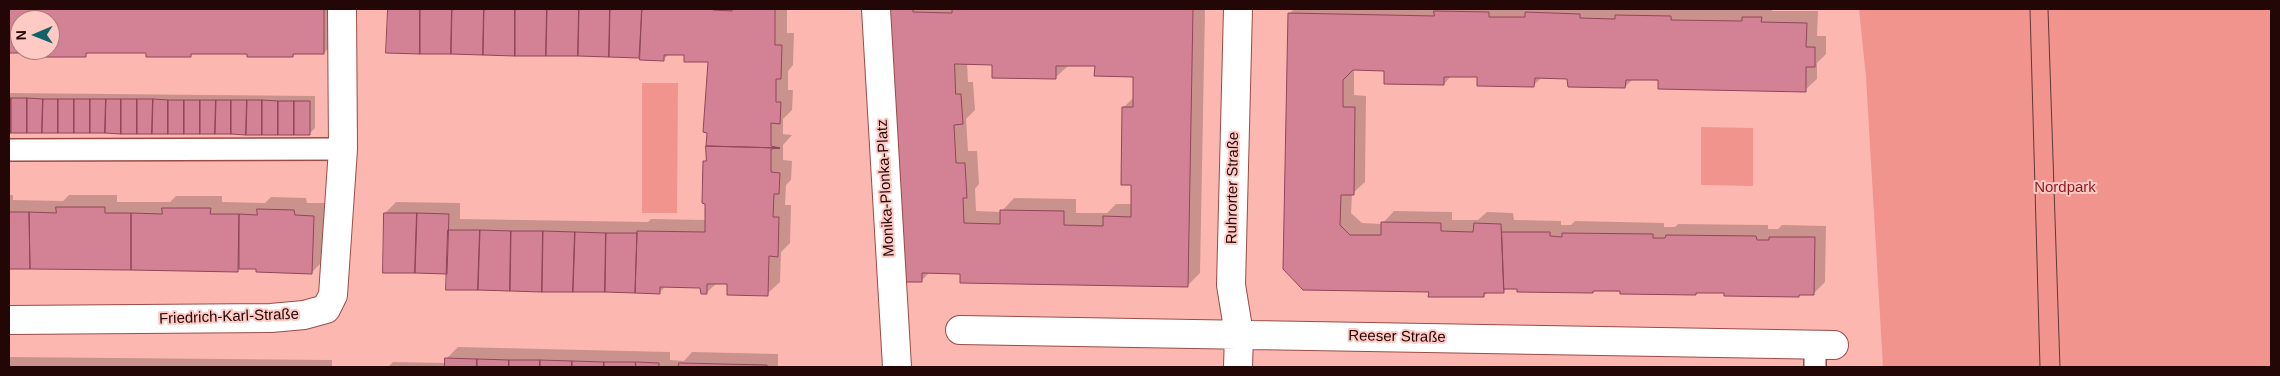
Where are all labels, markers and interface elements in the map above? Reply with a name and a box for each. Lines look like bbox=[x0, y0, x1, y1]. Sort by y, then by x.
north arrow bbox=[10, 10, 60, 60]
text: N bbox=[13, 30, 29, 40]
street label: Monika-Plonka-Platz bbox=[873, 119, 899, 257]
street label: Ruhrorter Straße bbox=[1223, 132, 1243, 244]
park label: Nordpark bbox=[2034, 179, 2096, 197]
street label: Friedrich-Karl-Straße bbox=[159, 306, 299, 328]
street label: Reeser Straße bbox=[1348, 327, 1446, 347]

